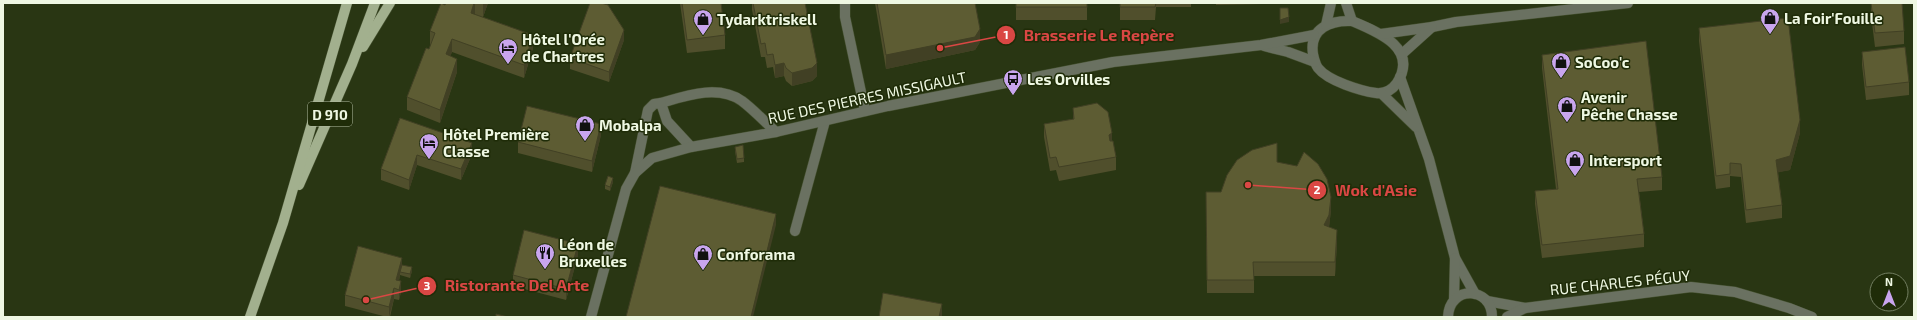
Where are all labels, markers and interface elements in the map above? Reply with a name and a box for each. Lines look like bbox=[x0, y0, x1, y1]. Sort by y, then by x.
shop icon: La Foir'Fouille bbox=[1759, 7, 1781, 35]
shop icon: Tydarktriskell bbox=[692, 8, 714, 36]
place label: La Foir'Fouille bbox=[1784, 9, 1883, 27]
place label: Tydarktriskell bbox=[717, 10, 817, 29]
callout: Brasserie Le Repère bbox=[996, 21, 1182, 49]
text: Brasserie Le Repère bbox=[1024, 25, 1174, 44]
text: 1 bbox=[1003, 27, 1009, 41]
place label: Hôtel l'Orée de Chartres bbox=[522, 30, 605, 65]
hotel icon: Hôtel l'Orée de Chartres bbox=[497, 37, 519, 65]
shop icon: SoCoo'c bbox=[1550, 51, 1572, 79]
place label: SoCoo'c bbox=[1575, 53, 1630, 71]
street label: RUE DES PIERRES MISSIGAULT bbox=[766, 67, 968, 127]
bus stop icon: Les Orvilles bbox=[1002, 68, 1024, 96]
place label: Les Orvilles bbox=[1027, 70, 1110, 88]
place label: Avenir Pêche Chasse bbox=[1581, 88, 1678, 123]
shop icon: Avenir Pêche Chasse bbox=[1556, 95, 1578, 123]
road number: D 910 bbox=[308, 102, 352, 126]
shop icon: Mobalpa bbox=[574, 114, 596, 142]
place label: Mobalpa bbox=[599, 116, 662, 134]
place label: Hôtel Première Classe bbox=[443, 125, 549, 160]
hotel icon: Hôtel Première Classe bbox=[418, 132, 440, 160]
shop icon: Intersport bbox=[1564, 149, 1586, 177]
place label: Intersport bbox=[1589, 151, 1662, 169]
callout: Wok d'Asie bbox=[1307, 176, 1425, 204]
text: Wok d'Asie bbox=[1335, 180, 1417, 199]
text: 2 bbox=[1314, 182, 1321, 196]
place label: Léon de Bruxelles bbox=[559, 235, 627, 270]
restaurant icon: Léon de Bruxelles bbox=[534, 242, 556, 270]
shop icon: Conforama bbox=[692, 243, 714, 271]
place label: Conforama bbox=[717, 245, 795, 263]
street label: RUE CHARLES PÉGUY bbox=[1549, 266, 1692, 298]
callout: Ristorante Del Arte bbox=[417, 272, 598, 300]
north arrow bbox=[1869, 272, 1909, 312]
text: Ristorante Del Arte bbox=[445, 275, 589, 294]
text: N bbox=[1885, 275, 1893, 288]
text: 3 bbox=[424, 278, 431, 292]

